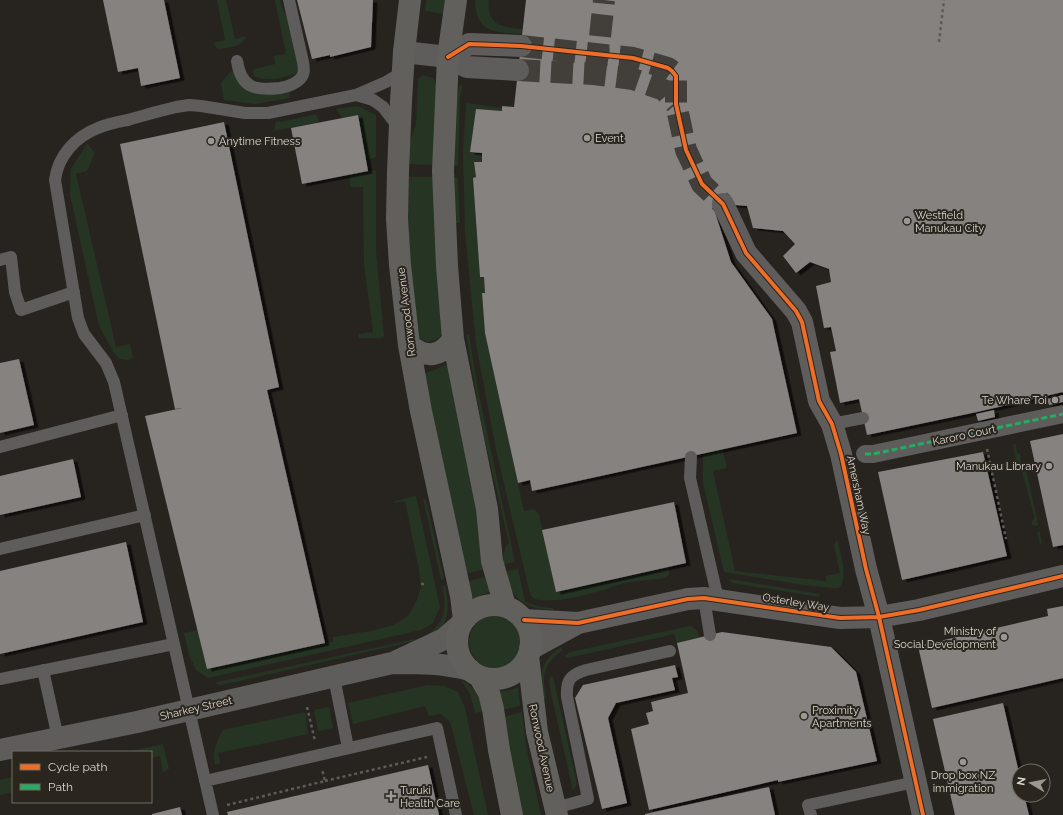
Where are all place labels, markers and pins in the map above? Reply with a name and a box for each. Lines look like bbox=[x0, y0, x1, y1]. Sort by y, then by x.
place label: Event bbox=[595, 132, 624, 145]
marker: Event bbox=[582, 133, 592, 143]
place label: Anytime Fitness bbox=[219, 135, 300, 148]
marker: Anytime Fitness bbox=[206, 136, 216, 146]
place label: Westfield Manukau City bbox=[915, 209, 984, 235]
marker: Westfield Manukau City bbox=[902, 216, 912, 226]
place label: Te Whare Toi bbox=[982, 394, 1047, 407]
marker: Te Whare Toi bbox=[1050, 395, 1060, 405]
place label: Manukau Library bbox=[956, 460, 1041, 473]
marker: Manukau Library bbox=[1044, 461, 1054, 471]
place label: Ministry of Social Development bbox=[894, 625, 996, 651]
marker: Ministry of Social Development bbox=[999, 632, 1009, 642]
place label: Proximity Apartments bbox=[812, 704, 872, 730]
marker: Proximity Apartments bbox=[799, 711, 809, 721]
marker: Drop box NZ immigration bbox=[958, 757, 968, 767]
place label: Drop box NZ immigration bbox=[931, 769, 995, 795]
place label: Turuki Health Care bbox=[400, 784, 461, 810]
marker: Turuki Health Care bbox=[385, 790, 397, 802]

